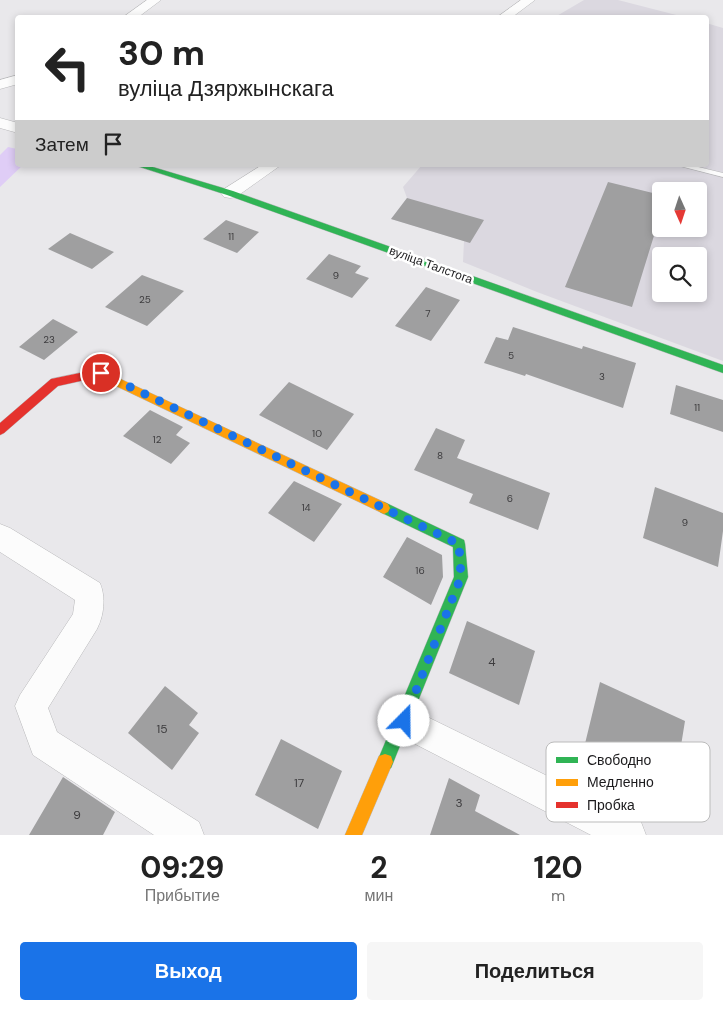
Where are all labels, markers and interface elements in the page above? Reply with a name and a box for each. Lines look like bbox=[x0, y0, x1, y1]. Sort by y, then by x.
text: 30 m bbox=[118, 30, 205, 76]
icon: left bbox=[35, 35, 100, 100]
text: вуліца Дзяржынскага bbox=[118, 74, 334, 103]
icon: arrive bbox=[99, 130, 127, 158]
text: Затем bbox=[35, 132, 89, 157]
north arrow bbox=[652, 182, 708, 238]
map controls bbox=[652, 182, 707, 302]
house number: 11 bbox=[228, 230, 234, 243]
street label: вуліца Талстога bbox=[387, 243, 475, 288]
button: search bbox=[652, 247, 707, 302]
house number: 9 bbox=[333, 269, 339, 282]
house number: 25 bbox=[139, 293, 151, 306]
house number: 7 bbox=[425, 307, 431, 320]
house number: 23 bbox=[43, 333, 55, 346]
house number: 5 bbox=[508, 349, 514, 362]
pin bbox=[80, 352, 122, 394]
icon: arrive bbox=[87, 359, 115, 387]
house number: 3 bbox=[599, 370, 605, 383]
house number: 11 bbox=[694, 401, 700, 414]
house number: 10 bbox=[312, 427, 322, 440]
house number: 12 bbox=[153, 433, 162, 446]
house number: 8 bbox=[437, 449, 443, 462]
house number: 6 bbox=[507, 492, 513, 505]
house number: 14 bbox=[301, 501, 311, 514]
house number: 9 bbox=[682, 516, 688, 529]
house number: 16 bbox=[415, 564, 425, 577]
house number: 4 bbox=[488, 654, 496, 670]
position arrow bbox=[377, 694, 429, 746]
house number: 15 bbox=[156, 721, 168, 737]
legend bbox=[546, 742, 710, 822]
text: Свободно bbox=[587, 751, 652, 769]
text: Медленно bbox=[587, 773, 654, 791]
house number: 17 bbox=[294, 775, 304, 791]
house number: 3 bbox=[455, 795, 463, 811]
text: Пробка bbox=[587, 796, 635, 814]
house number: 9 bbox=[73, 807, 81, 823]
text: 09:29 bbox=[140, 848, 224, 887]
text: 2 bbox=[370, 848, 388, 887]
text: 120 bbox=[534, 848, 583, 887]
text: Прибытие bbox=[145, 885, 220, 906]
text: мин bbox=[365, 885, 393, 906]
text: m bbox=[551, 885, 565, 906]
button: Выход bbox=[20, 942, 357, 1000]
button: Поделиться bbox=[367, 942, 703, 1000]

